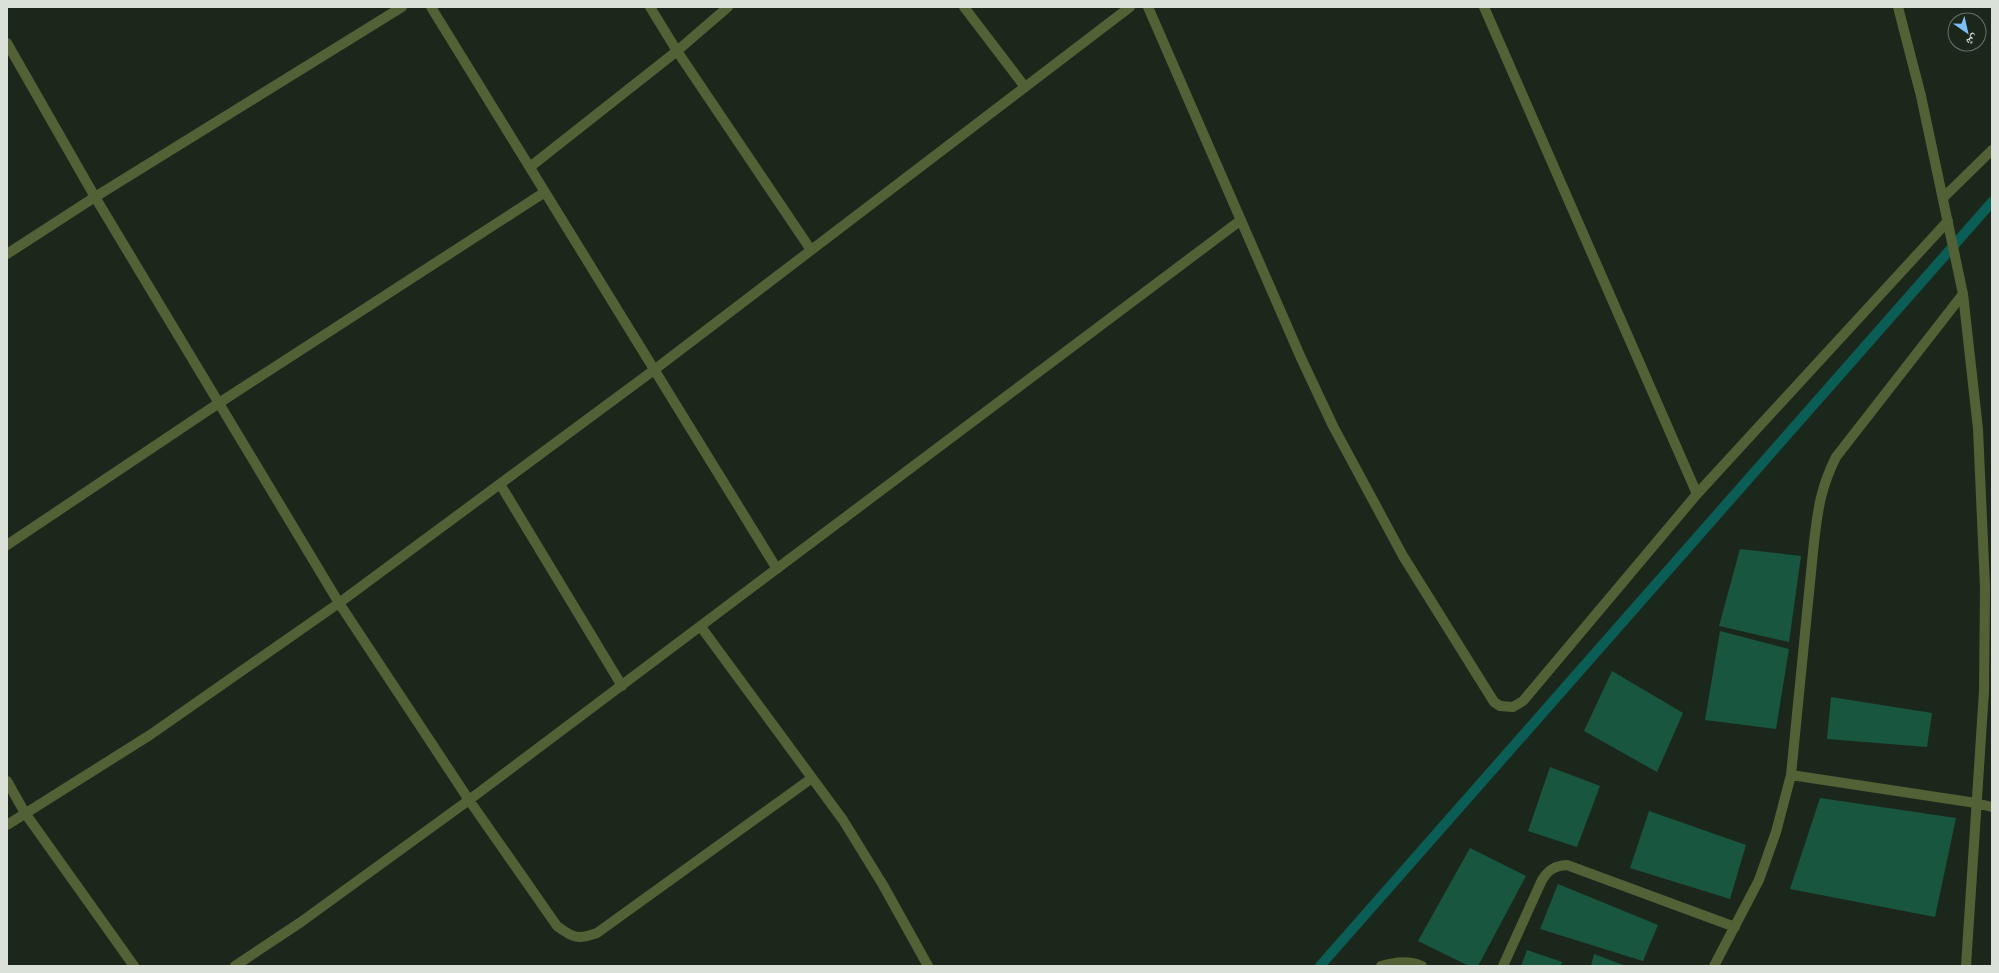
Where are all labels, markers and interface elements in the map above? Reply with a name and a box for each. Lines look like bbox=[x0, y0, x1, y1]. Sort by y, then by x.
north arrow bbox=[1947, 12, 1987, 52]
text: ش bbox=[1963, 30, 1980, 48]

